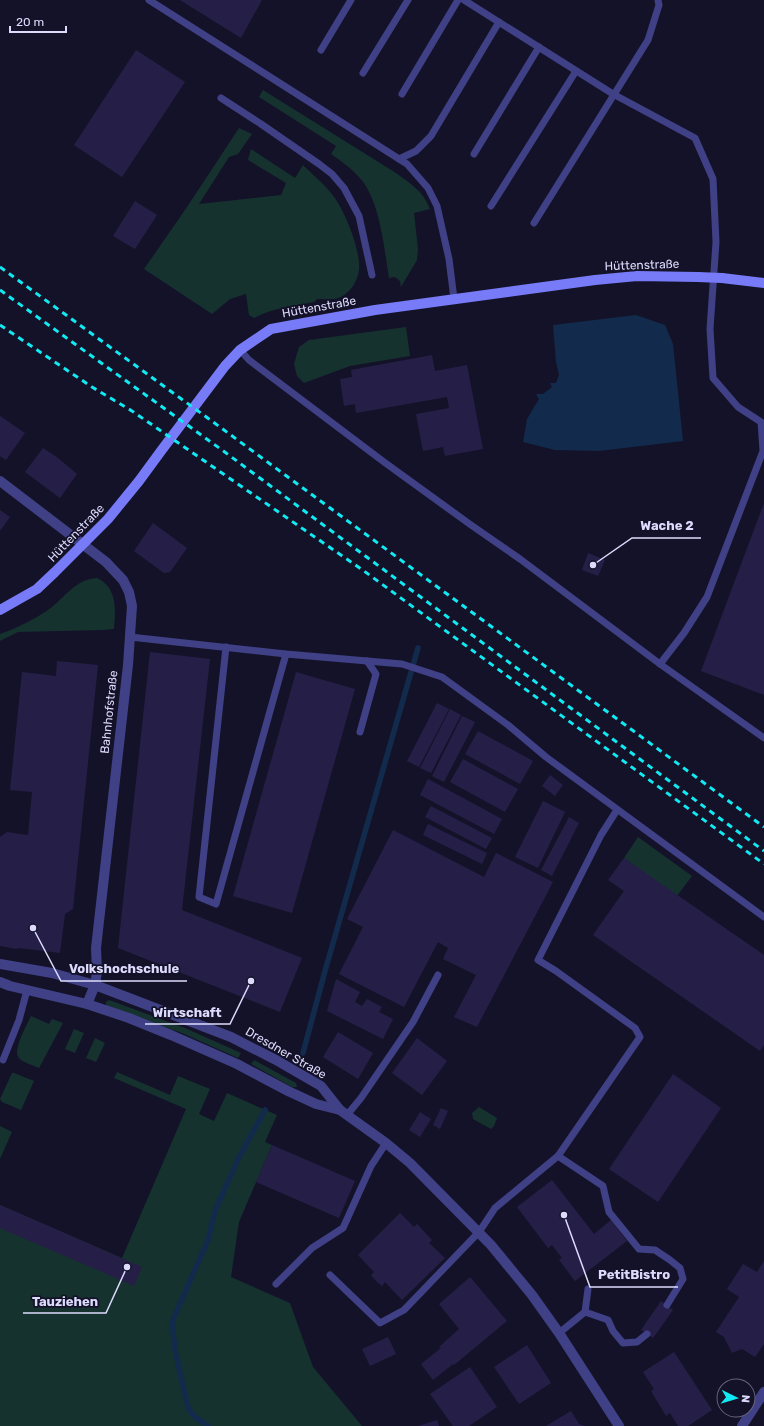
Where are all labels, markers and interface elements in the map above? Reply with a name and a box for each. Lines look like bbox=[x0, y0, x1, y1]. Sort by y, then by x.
scale bar bbox=[10, 8, 66, 34]
text: 20 m bbox=[16, 15, 44, 29]
street label: Hüttenstraße bbox=[604, 257, 680, 273]
street label: Hüttenstraße bbox=[281, 294, 357, 320]
street label: Hüttenstraße bbox=[45, 501, 107, 565]
callout: Wache 2 bbox=[632, 513, 701, 538]
text: Wache 2 bbox=[640, 518, 694, 533]
street label: Bahnhofstraße bbox=[98, 669, 120, 754]
callout: Volkshochschule bbox=[61, 956, 187, 981]
text: Volkshochschule bbox=[69, 961, 179, 976]
callout: Wirtschaft bbox=[145, 999, 230, 1024]
text: Wirtschaft bbox=[152, 1005, 222, 1020]
street label: Dresdner Straße bbox=[243, 1024, 329, 1082]
callout: PetitBistro bbox=[590, 1262, 678, 1287]
text: PetitBistro bbox=[598, 1267, 670, 1282]
callout: Tauziehen bbox=[23, 1288, 106, 1313]
text: Tauziehen bbox=[32, 1294, 98, 1309]
north arrow bbox=[716, 1378, 756, 1418]
text: N bbox=[739, 1394, 752, 1403]

